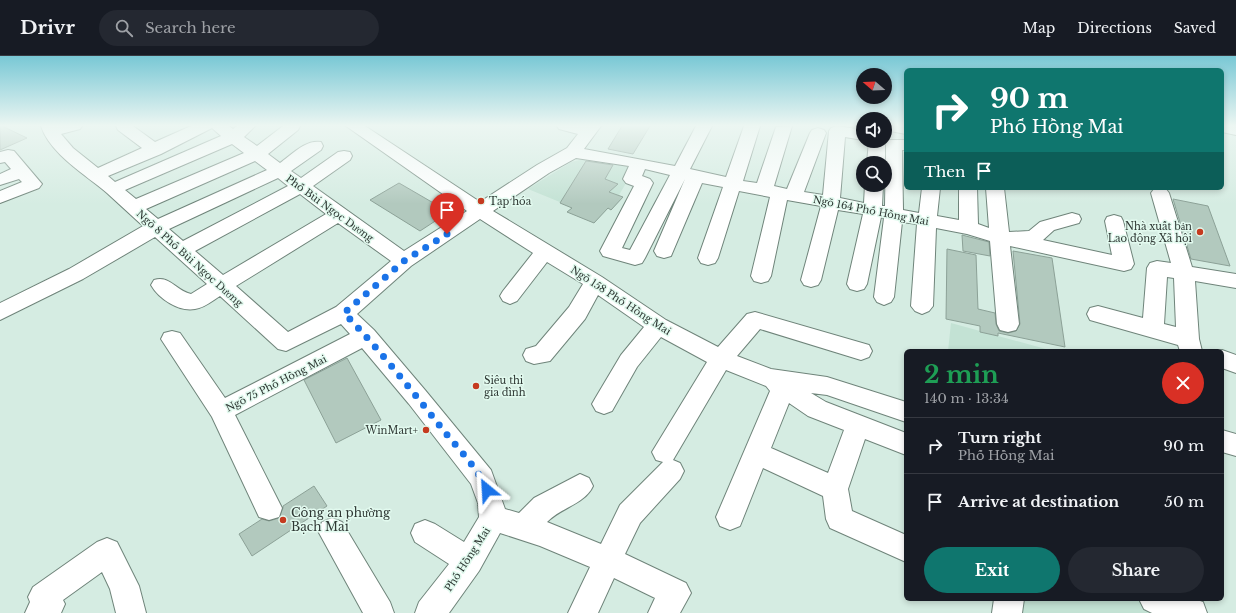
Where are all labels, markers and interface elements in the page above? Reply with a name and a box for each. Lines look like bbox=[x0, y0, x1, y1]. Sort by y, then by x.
search box bbox=[99, 10, 379, 46]
text: Drivr bbox=[20, 16, 75, 39]
icon: search bbox=[113, 17, 135, 39]
text: Search here bbox=[145, 18, 236, 37]
text: Map bbox=[1023, 19, 1055, 37]
text: Directions bbox=[1077, 19, 1152, 37]
text: Saved bbox=[1174, 19, 1216, 37]
north arrow bbox=[856, 68, 892, 104]
map controls bbox=[856, 68, 892, 192]
text: 90 m bbox=[990, 81, 1068, 116]
icon: right bbox=[924, 84, 976, 136]
button: sound bbox=[856, 112, 892, 148]
text: Phố Hồng Mai bbox=[990, 116, 1124, 138]
button: search bbox=[856, 156, 892, 192]
icon: arrive bbox=[973, 160, 995, 182]
text: Then bbox=[924, 162, 965, 181]
street label: Phố Bùi Ngọc Dương bbox=[283, 172, 377, 245]
pin bbox=[430, 193, 464, 234]
street label: Ngõ 164 Phố Hồng Mai bbox=[812, 193, 931, 228]
place label: Tạp hóa bbox=[489, 195, 532, 208]
marker: Tạp hóa bbox=[476, 196, 486, 206]
icon: arrive bbox=[436, 199, 458, 221]
street label: Ngõ 8 Phố Bùi Ngọc Dương bbox=[134, 207, 246, 310]
place label: Nhà xuất bản Lao động Xã hội bbox=[1108, 220, 1193, 245]
marker: Nhà xuất bản Lao động Xã hội bbox=[1195, 227, 1205, 237]
street label: Ngõ 158 Phố Hồng Mai bbox=[568, 263, 674, 338]
street label: Ngõ 75 Phố Hồng Mai bbox=[224, 352, 329, 415]
text: 2 min bbox=[924, 360, 999, 389]
button: close bbox=[1162, 362, 1204, 404]
place label: Siêu thị gia đình bbox=[484, 374, 526, 399]
marker: Siêu thị gia đình bbox=[471, 381, 481, 391]
text: 140 m · 13:34 bbox=[924, 390, 1009, 407]
place label: WinMart+ bbox=[365, 424, 418, 437]
marker: WinMart+ bbox=[421, 425, 431, 435]
text: Turn right bbox=[958, 428, 1041, 447]
icon: right bbox=[924, 435, 946, 457]
text: 90 m bbox=[1163, 436, 1204, 455]
text: Phố Hồng Mai bbox=[958, 447, 1054, 464]
position arrow bbox=[466, 469, 508, 511]
icon: arrive bbox=[924, 491, 946, 513]
text: Arrive at destination bbox=[958, 492, 1119, 511]
text: 50 m bbox=[1164, 492, 1204, 511]
place label: Công an phường Bạch Mai bbox=[291, 505, 391, 534]
marker: Công an phường Bạch Mai bbox=[278, 515, 288, 525]
street label: Phố Hồng Mai bbox=[442, 524, 493, 594]
button: Exit bbox=[924, 547, 1060, 593]
button: Share bbox=[1068, 547, 1204, 593]

